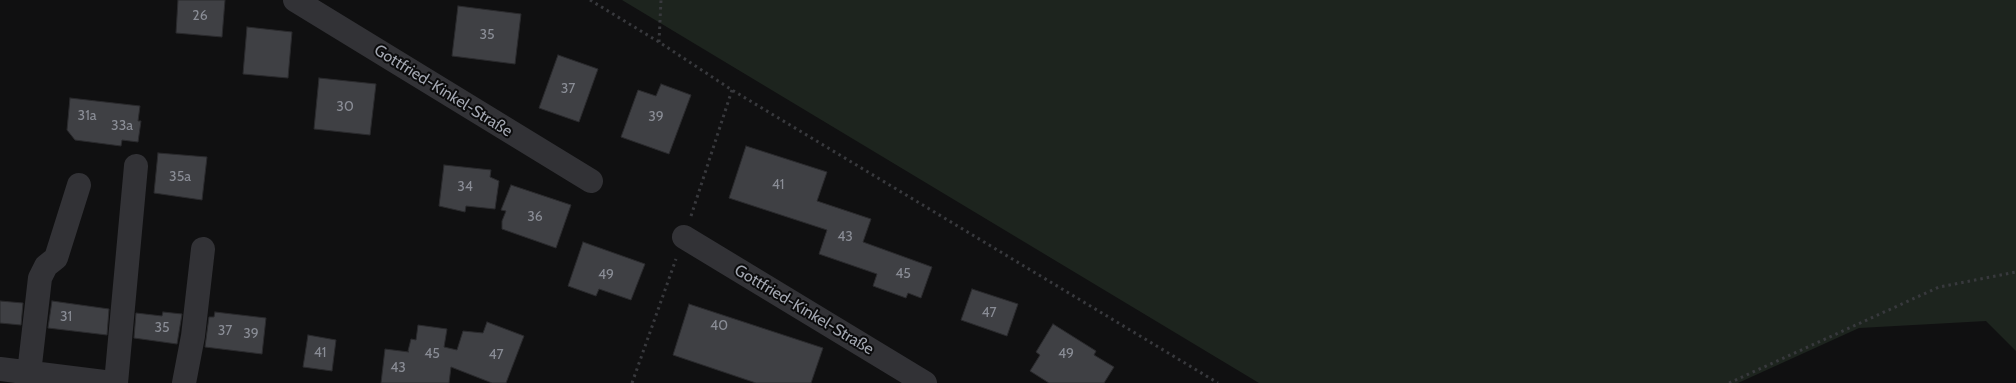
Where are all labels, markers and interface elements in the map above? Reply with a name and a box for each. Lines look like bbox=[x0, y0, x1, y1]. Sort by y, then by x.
house number: 26 bbox=[192, 8, 208, 24]
house number: 35 bbox=[479, 27, 495, 43]
street label: Gottfried-Kinkel-Straße bbox=[370, 41, 516, 141]
house number: 37 bbox=[561, 81, 575, 97]
house number: 30 bbox=[336, 99, 354, 115]
house number: 31a bbox=[78, 108, 96, 124]
house number: 39 bbox=[648, 109, 664, 125]
house number: 33a bbox=[111, 118, 133, 134]
house number: 35a bbox=[169, 169, 191, 185]
house number: 41 bbox=[772, 177, 784, 193]
house number: 34 bbox=[457, 179, 473, 195]
house number: 36 bbox=[527, 209, 543, 225]
house number: 43 bbox=[837, 229, 853, 245]
street label: Gottfried-Kinkel-Straße bbox=[731, 261, 877, 359]
house number: 45 bbox=[895, 266, 911, 282]
house number: 49 bbox=[598, 267, 614, 283]
house number: 47 bbox=[981, 305, 997, 321]
house number: 31 bbox=[60, 309, 72, 325]
house number: 40 bbox=[710, 318, 728, 334]
house number: 35 bbox=[154, 320, 170, 336]
house number: 37 bbox=[218, 323, 232, 339]
house number: 39 bbox=[243, 326, 259, 342]
house number: 41 bbox=[314, 345, 326, 361]
house number: 45 bbox=[424, 346, 440, 362]
house number: 49 bbox=[1058, 346, 1074, 362]
house number: 47 bbox=[488, 347, 504, 363]
house number: 43 bbox=[390, 360, 406, 376]

